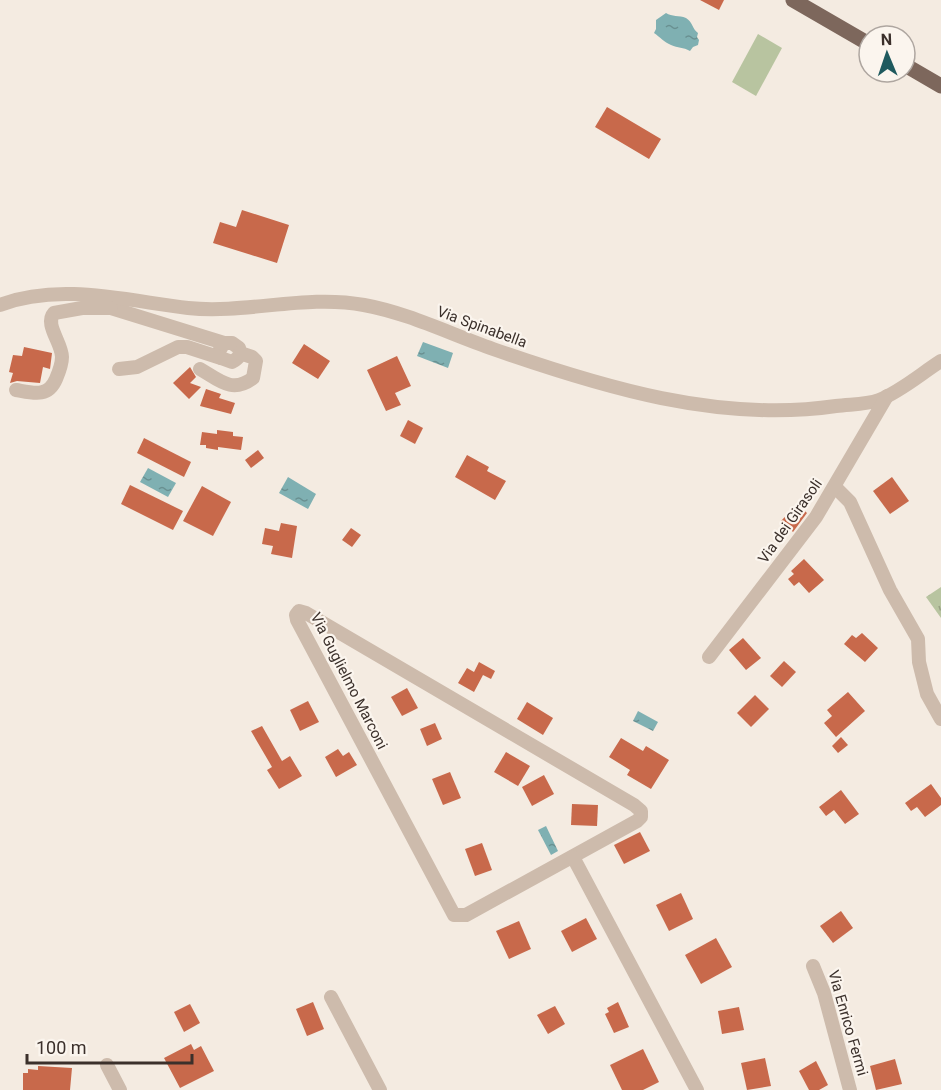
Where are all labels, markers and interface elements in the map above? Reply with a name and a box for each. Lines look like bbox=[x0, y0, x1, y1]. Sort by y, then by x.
north arrow bbox=[857, 24, 917, 84]
text: N bbox=[881, 30, 892, 49]
street label: Via Spinabella bbox=[435, 302, 529, 352]
street label: Via dei Girasoli bbox=[754, 475, 826, 567]
street label: Via Guglielmo Marconi bbox=[307, 610, 391, 752]
street label: Via Enrico Fermi bbox=[824, 968, 872, 1078]
scale bar bbox=[27, 1027, 192, 1065]
text: 100 m bbox=[36, 1037, 87, 1058]

